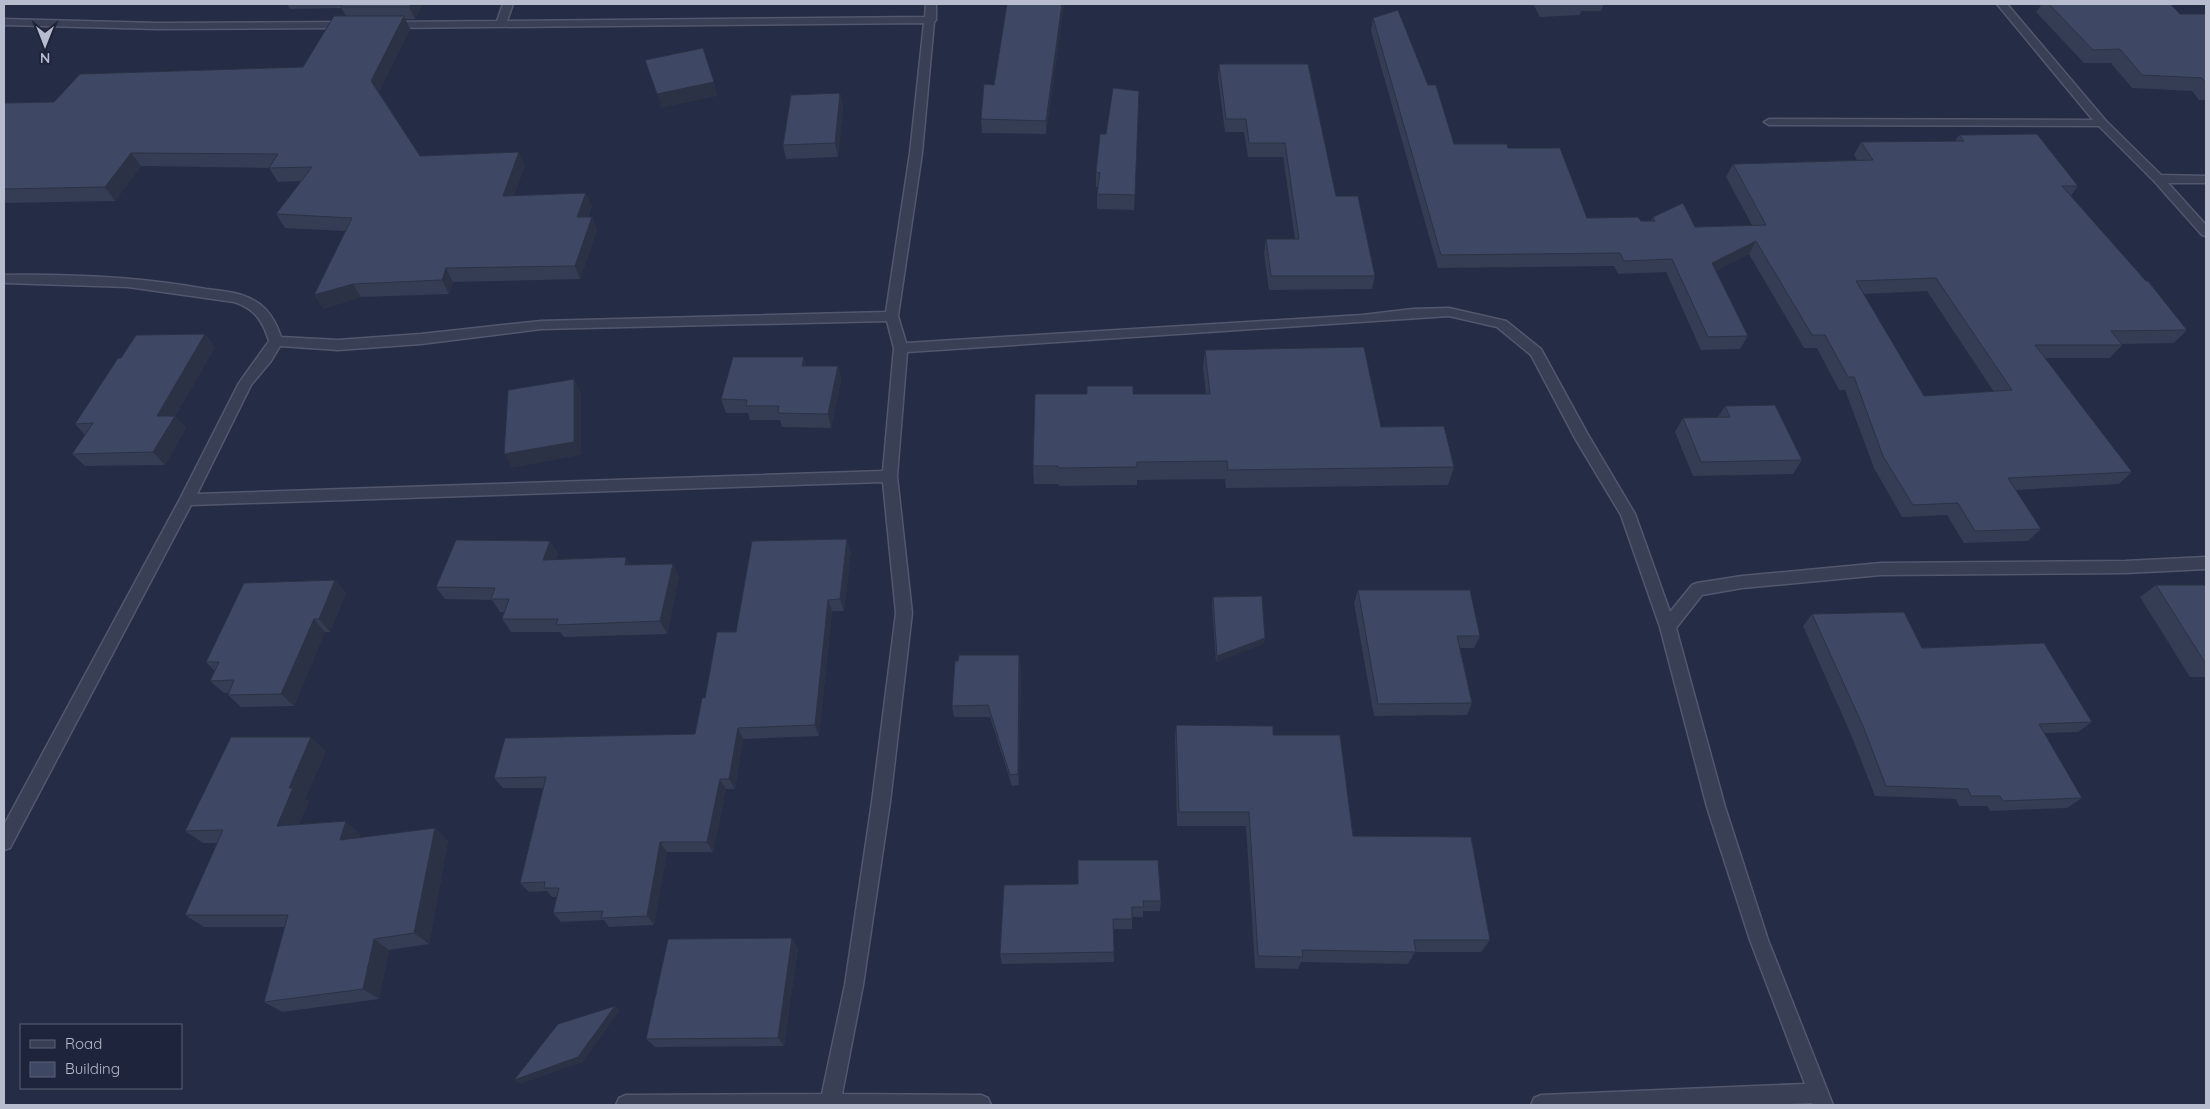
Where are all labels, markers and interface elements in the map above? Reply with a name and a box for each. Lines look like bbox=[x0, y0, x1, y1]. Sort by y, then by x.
north arrow bbox=[20, 20, 70, 70]
text: N bbox=[40, 49, 50, 67]
legend bbox=[20, 1024, 182, 1089]
text: Road bbox=[65, 1034, 102, 1053]
text: Building bbox=[65, 1059, 120, 1078]

